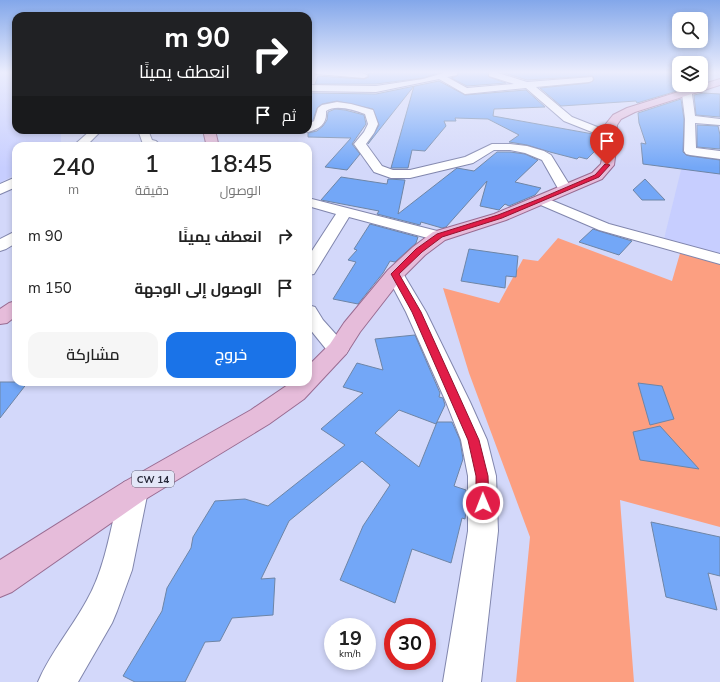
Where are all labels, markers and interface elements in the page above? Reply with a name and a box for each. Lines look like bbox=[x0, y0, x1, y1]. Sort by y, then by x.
map controls bbox=[672, 12, 708, 92]
button: search bbox=[672, 12, 708, 48]
text: 90 m bbox=[164, 19, 230, 57]
icon: right bbox=[244, 28, 296, 80]
button: layers bbox=[672, 56, 708, 92]
text: انعطف يمينًا bbox=[139, 60, 230, 84]
icon: arrive bbox=[252, 104, 274, 126]
text: ثم bbox=[282, 106, 296, 126]
pin bbox=[590, 124, 624, 165]
icon: arrive bbox=[596, 130, 618, 152]
text: 1 bbox=[145, 148, 159, 180]
text: 18:45 bbox=[209, 148, 272, 180]
text: 240 bbox=[52, 151, 95, 183]
text: m bbox=[68, 181, 79, 199]
text: دقيقة bbox=[135, 182, 169, 200]
text: الوصول bbox=[220, 182, 261, 200]
icon: right bbox=[274, 225, 296, 247]
text: 90 m bbox=[28, 226, 63, 246]
text: انعطف يمينًا bbox=[178, 227, 262, 247]
icon: arrive bbox=[274, 277, 296, 299]
text: 150 m bbox=[28, 278, 72, 298]
text: الوصول إلى الوجهة bbox=[134, 279, 262, 299]
button: مشاركة bbox=[28, 332, 158, 378]
button: خروج bbox=[166, 332, 296, 378]
road number: CW 14 bbox=[132, 471, 174, 487]
position arrow bbox=[462, 482, 504, 524]
speed limit sign: 30 bbox=[384, 618, 436, 670]
text: 19 bbox=[338, 625, 362, 652]
text: km/h bbox=[339, 647, 361, 661]

